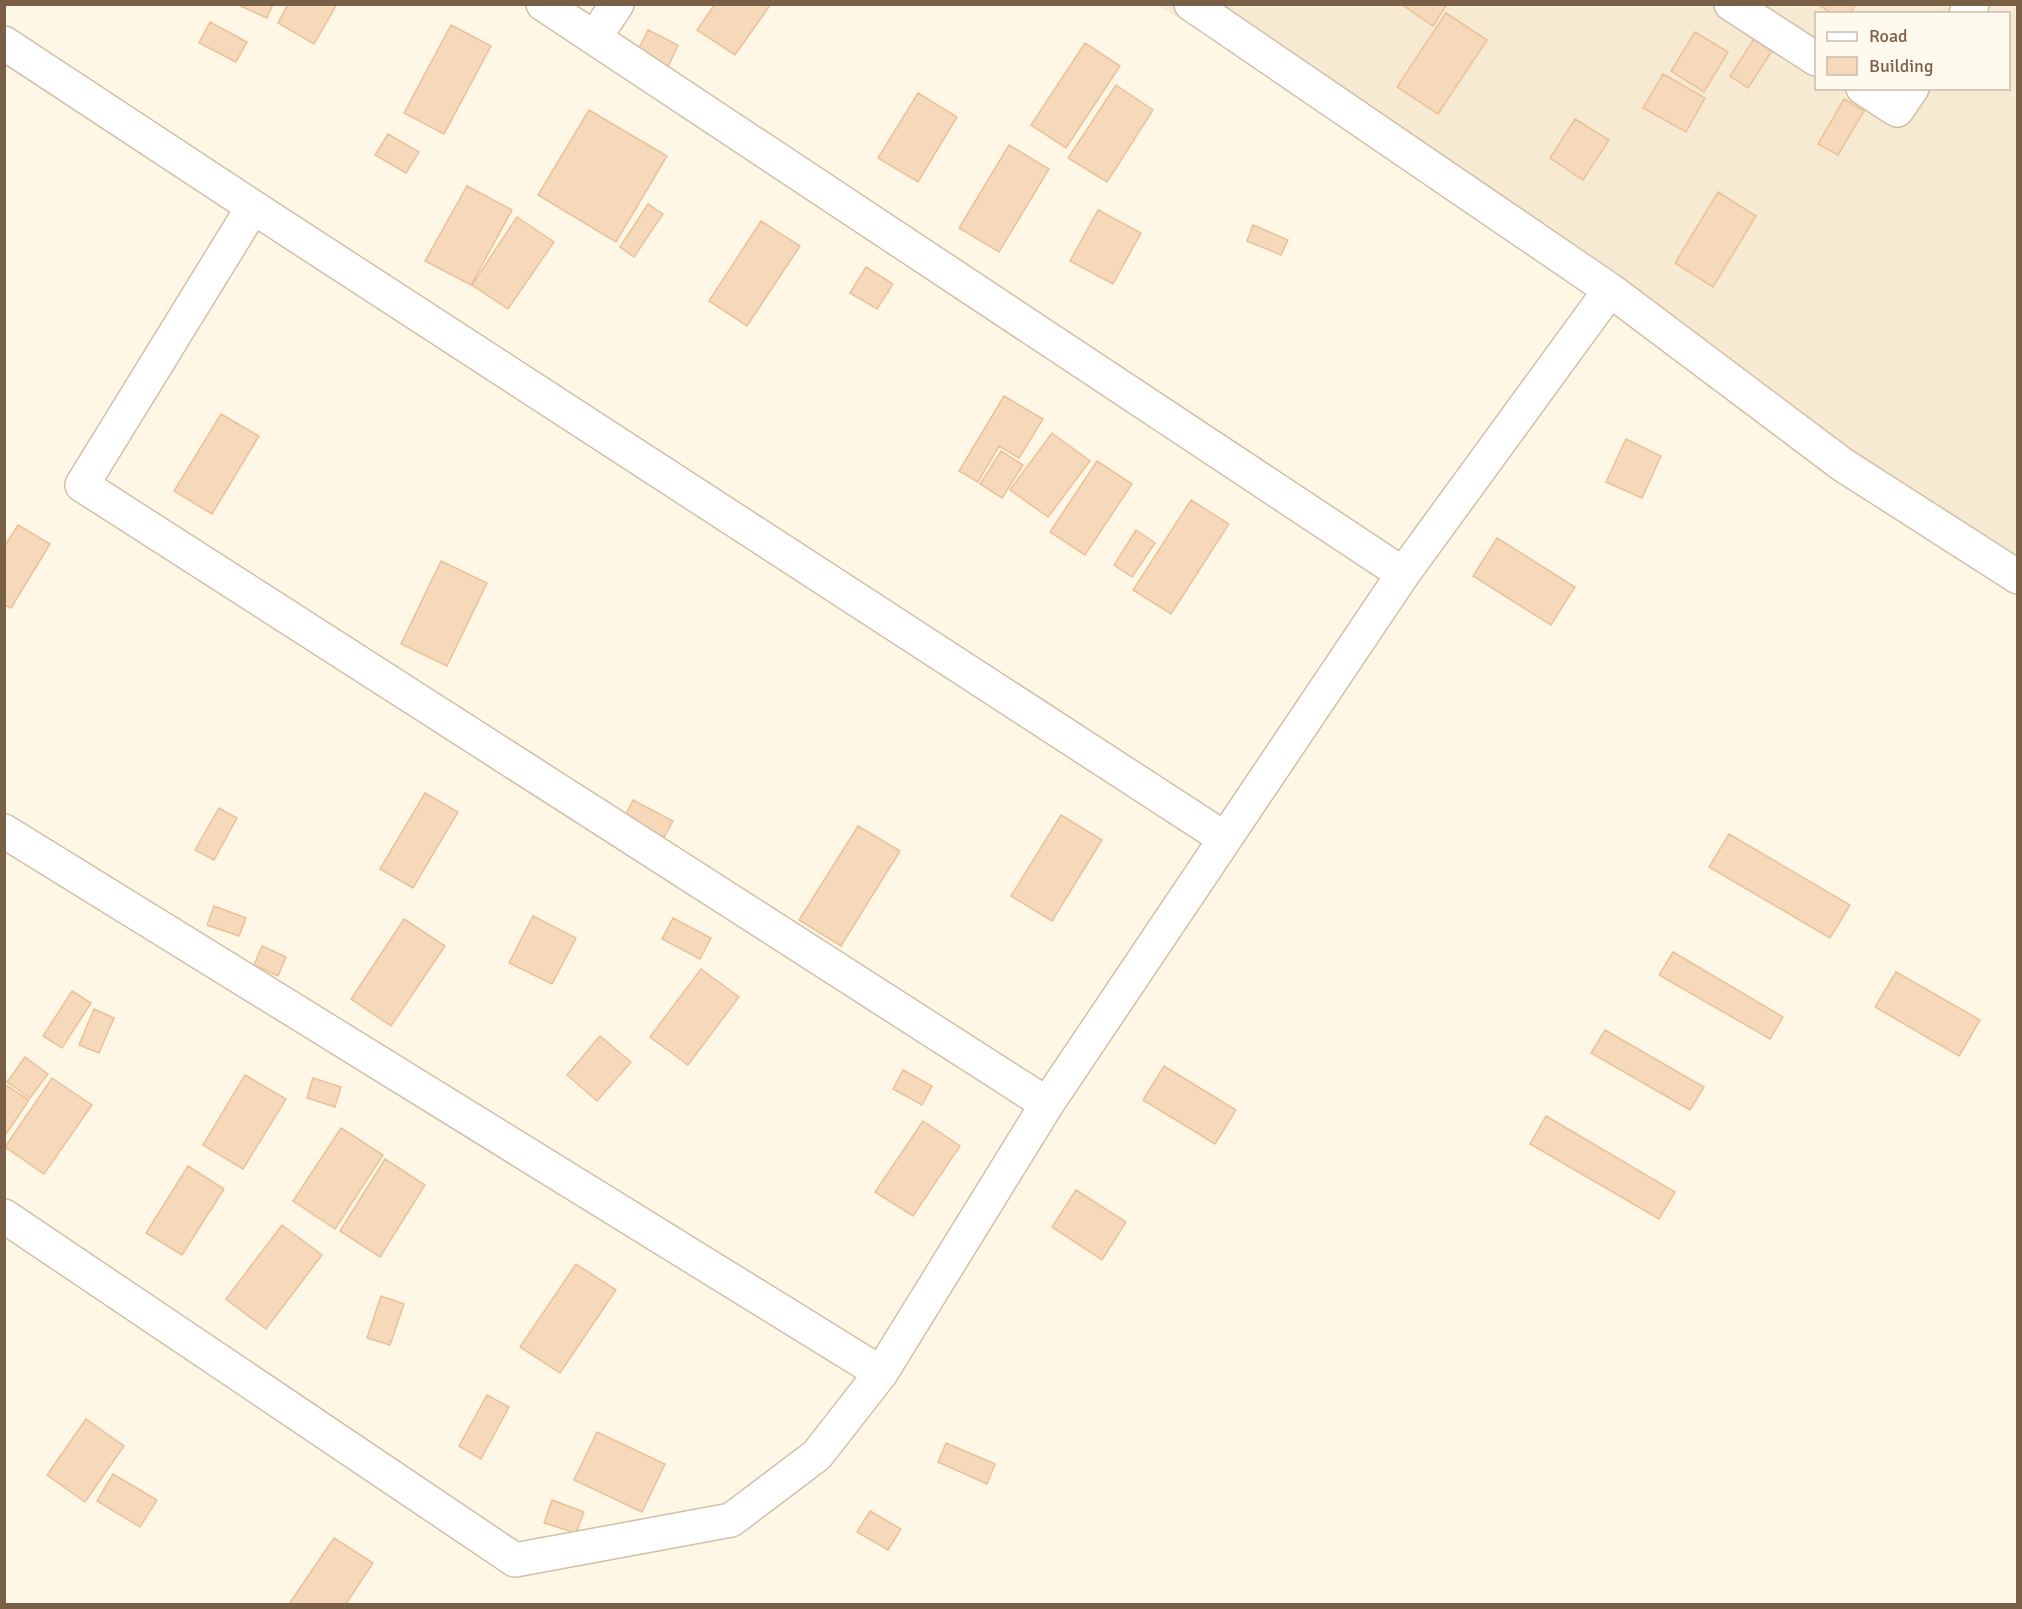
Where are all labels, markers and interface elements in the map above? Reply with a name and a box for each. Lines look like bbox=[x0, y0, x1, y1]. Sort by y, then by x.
legend bbox=[1815, 12, 2010, 90]
text: Road bbox=[1869, 25, 1908, 47]
text: Building bbox=[1869, 55, 1933, 77]

